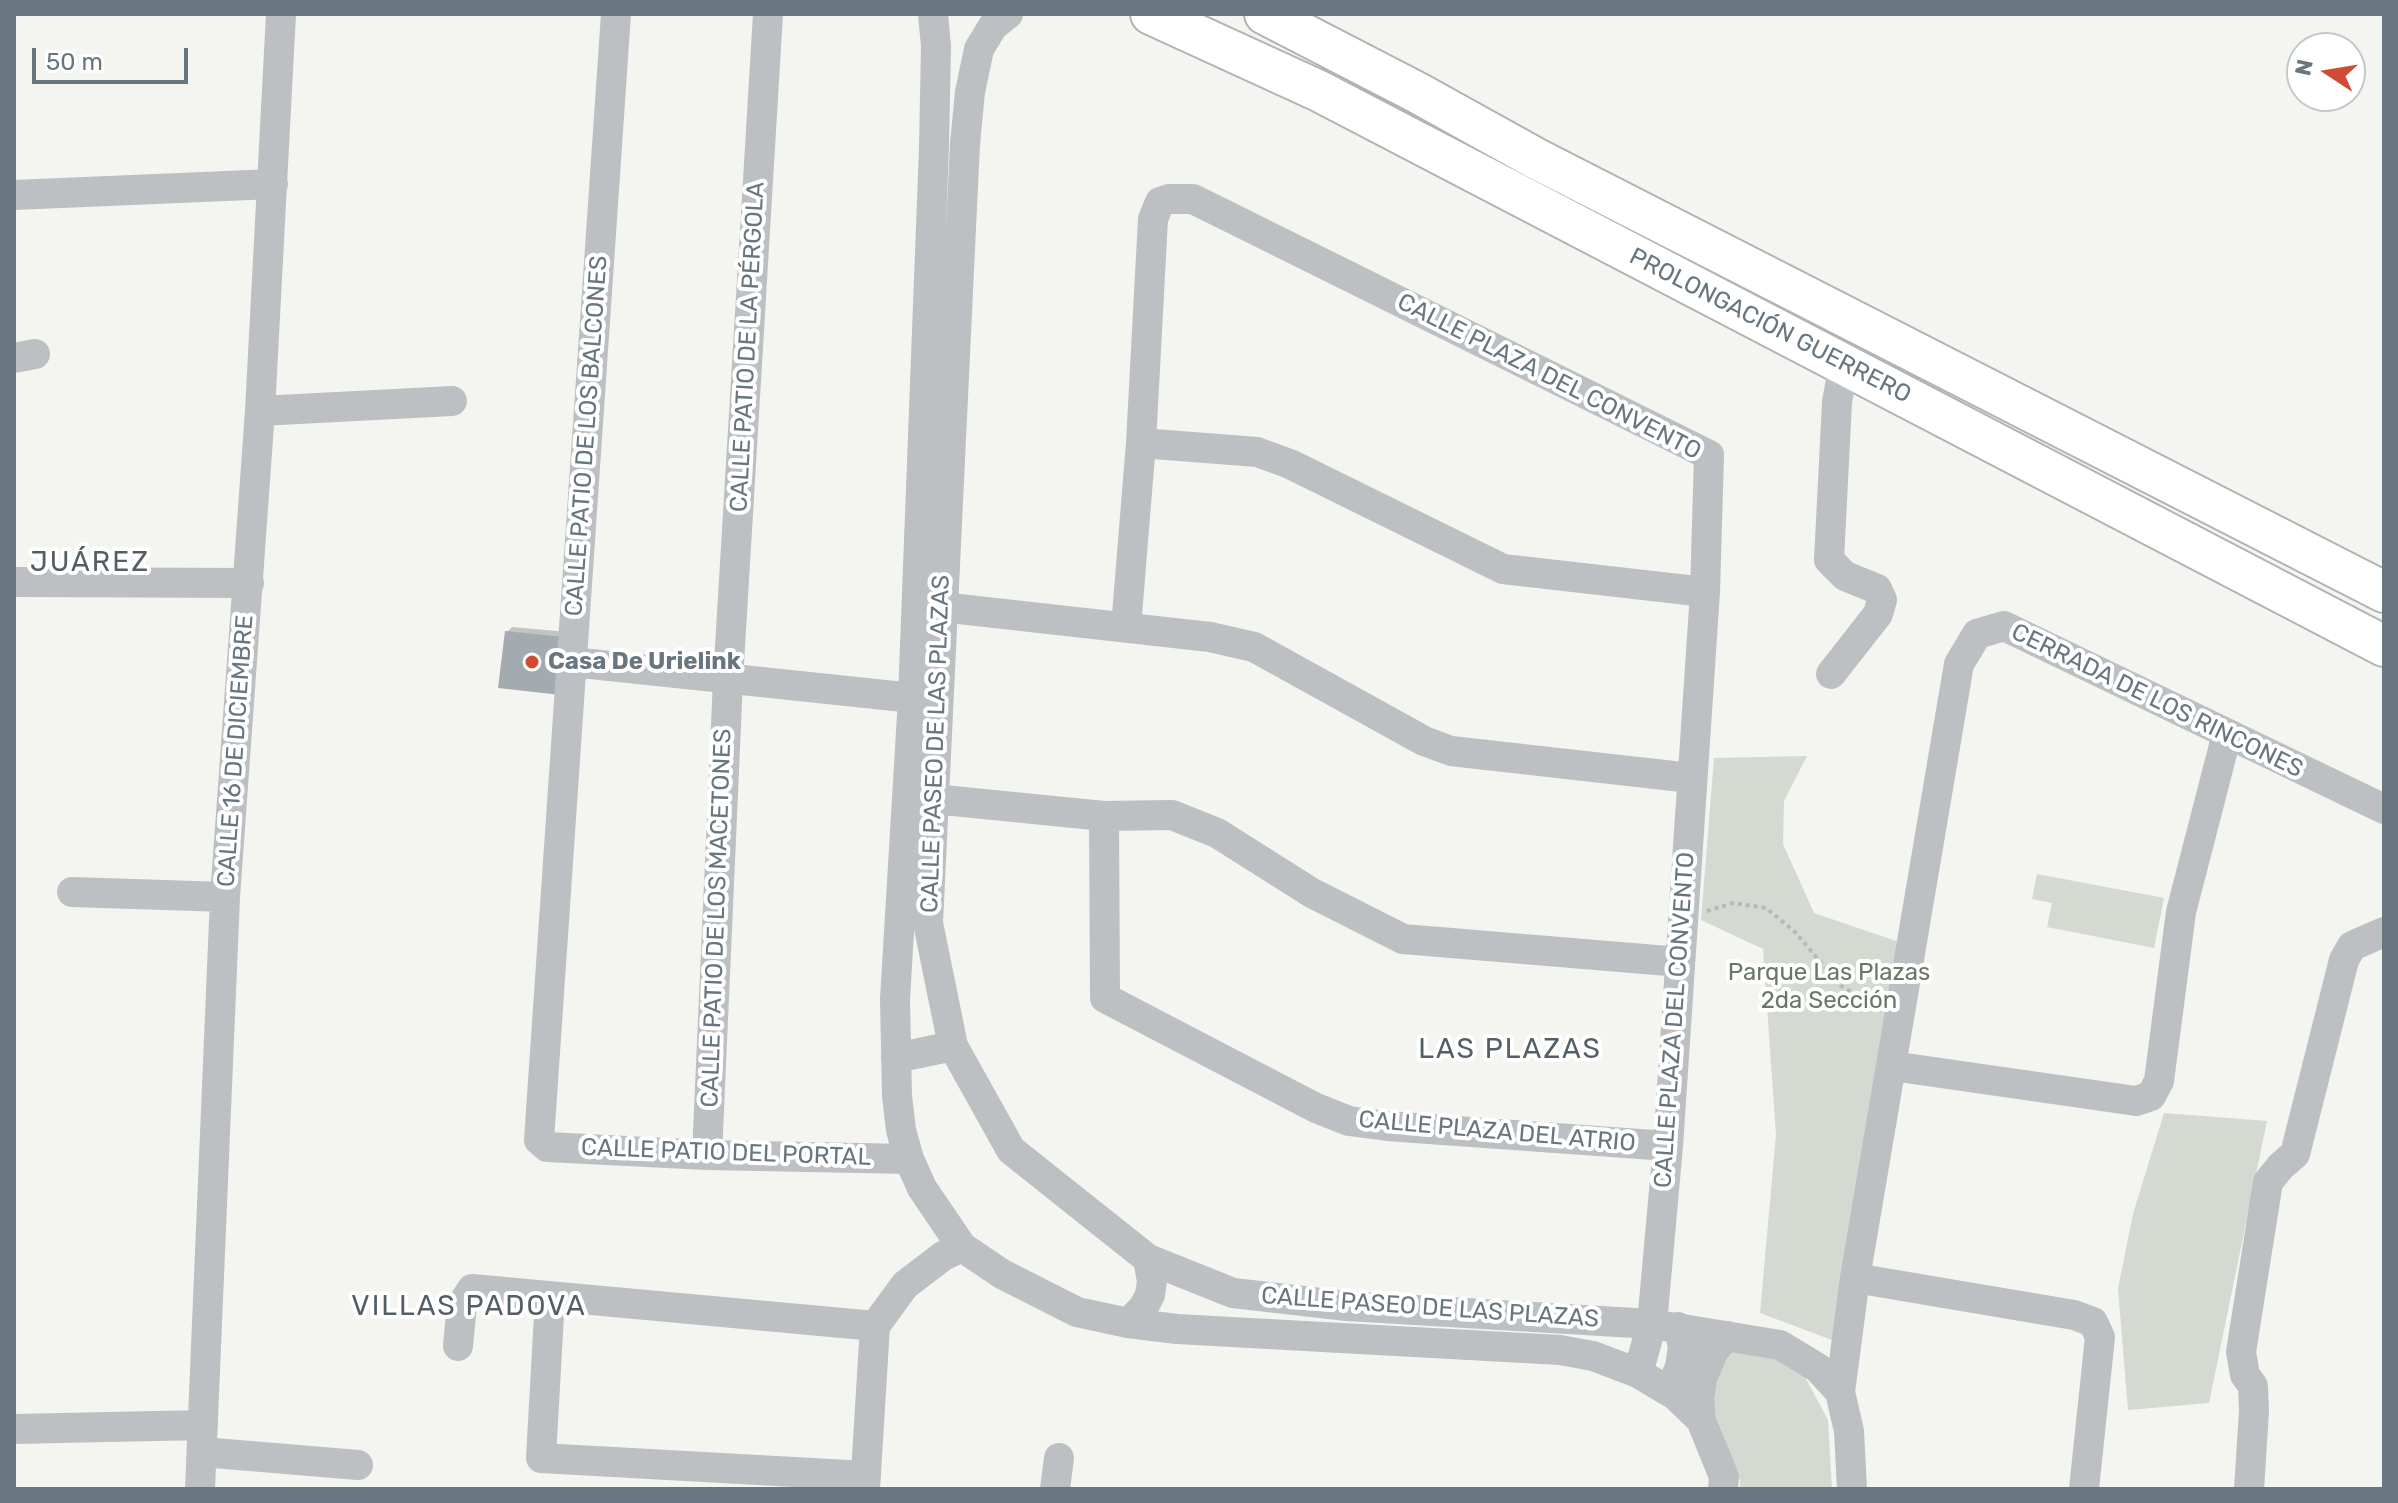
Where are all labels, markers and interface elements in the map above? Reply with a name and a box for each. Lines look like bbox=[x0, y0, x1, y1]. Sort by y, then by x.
scale bar bbox=[36, 32, 192, 82]
north arrow bbox=[2286, 32, 2366, 112]
text: 50 m bbox=[46, 48, 103, 76]
text: N bbox=[2289, 57, 2319, 78]
street label: CALLE PATIO DE LA PÉRGOLA bbox=[725, 181, 771, 513]
street label: PROLONGACIÓN GUERRERO bbox=[1624, 242, 1916, 410]
street label: CALLE PATIO DE LOS BALCONES bbox=[560, 255, 614, 617]
street label: CALLE PLAZA DEL CONVENTO bbox=[1392, 288, 1706, 466]
district label: JUÁREZ bbox=[30, 546, 150, 580]
street label: CALLE PASEO DE LAS PLAZAS bbox=[916, 574, 956, 914]
street label: CALLE 16 DE DICIEMBRE bbox=[212, 614, 260, 888]
street label: CERRADA DE LOS RINCONES bbox=[2006, 618, 2308, 784]
place label: Casa De Urielink bbox=[548, 648, 741, 676]
marker: Casa De Urielink bbox=[523, 653, 541, 671]
street label: CALLE PATIO DE LOS MACETONES bbox=[696, 728, 738, 1108]
street label: CALLE PLAZA DEL CONVENTO bbox=[1649, 851, 1701, 1189]
park label: Parque Las Plazas 2da Sección bbox=[1728, 959, 1930, 1015]
district label: LAS PLAZAS bbox=[1418, 1033, 1602, 1067]
street label: CALLE PLAZA DEL ATRIO bbox=[1357, 1106, 1637, 1158]
street label: CALLE PATIO DEL PORTAL bbox=[581, 1134, 871, 1172]
street label: CALLE PASEO DE LAS PLAZAS bbox=[1260, 1282, 1600, 1334]
district label: VILLAS PADOVA bbox=[351, 1290, 587, 1324]

